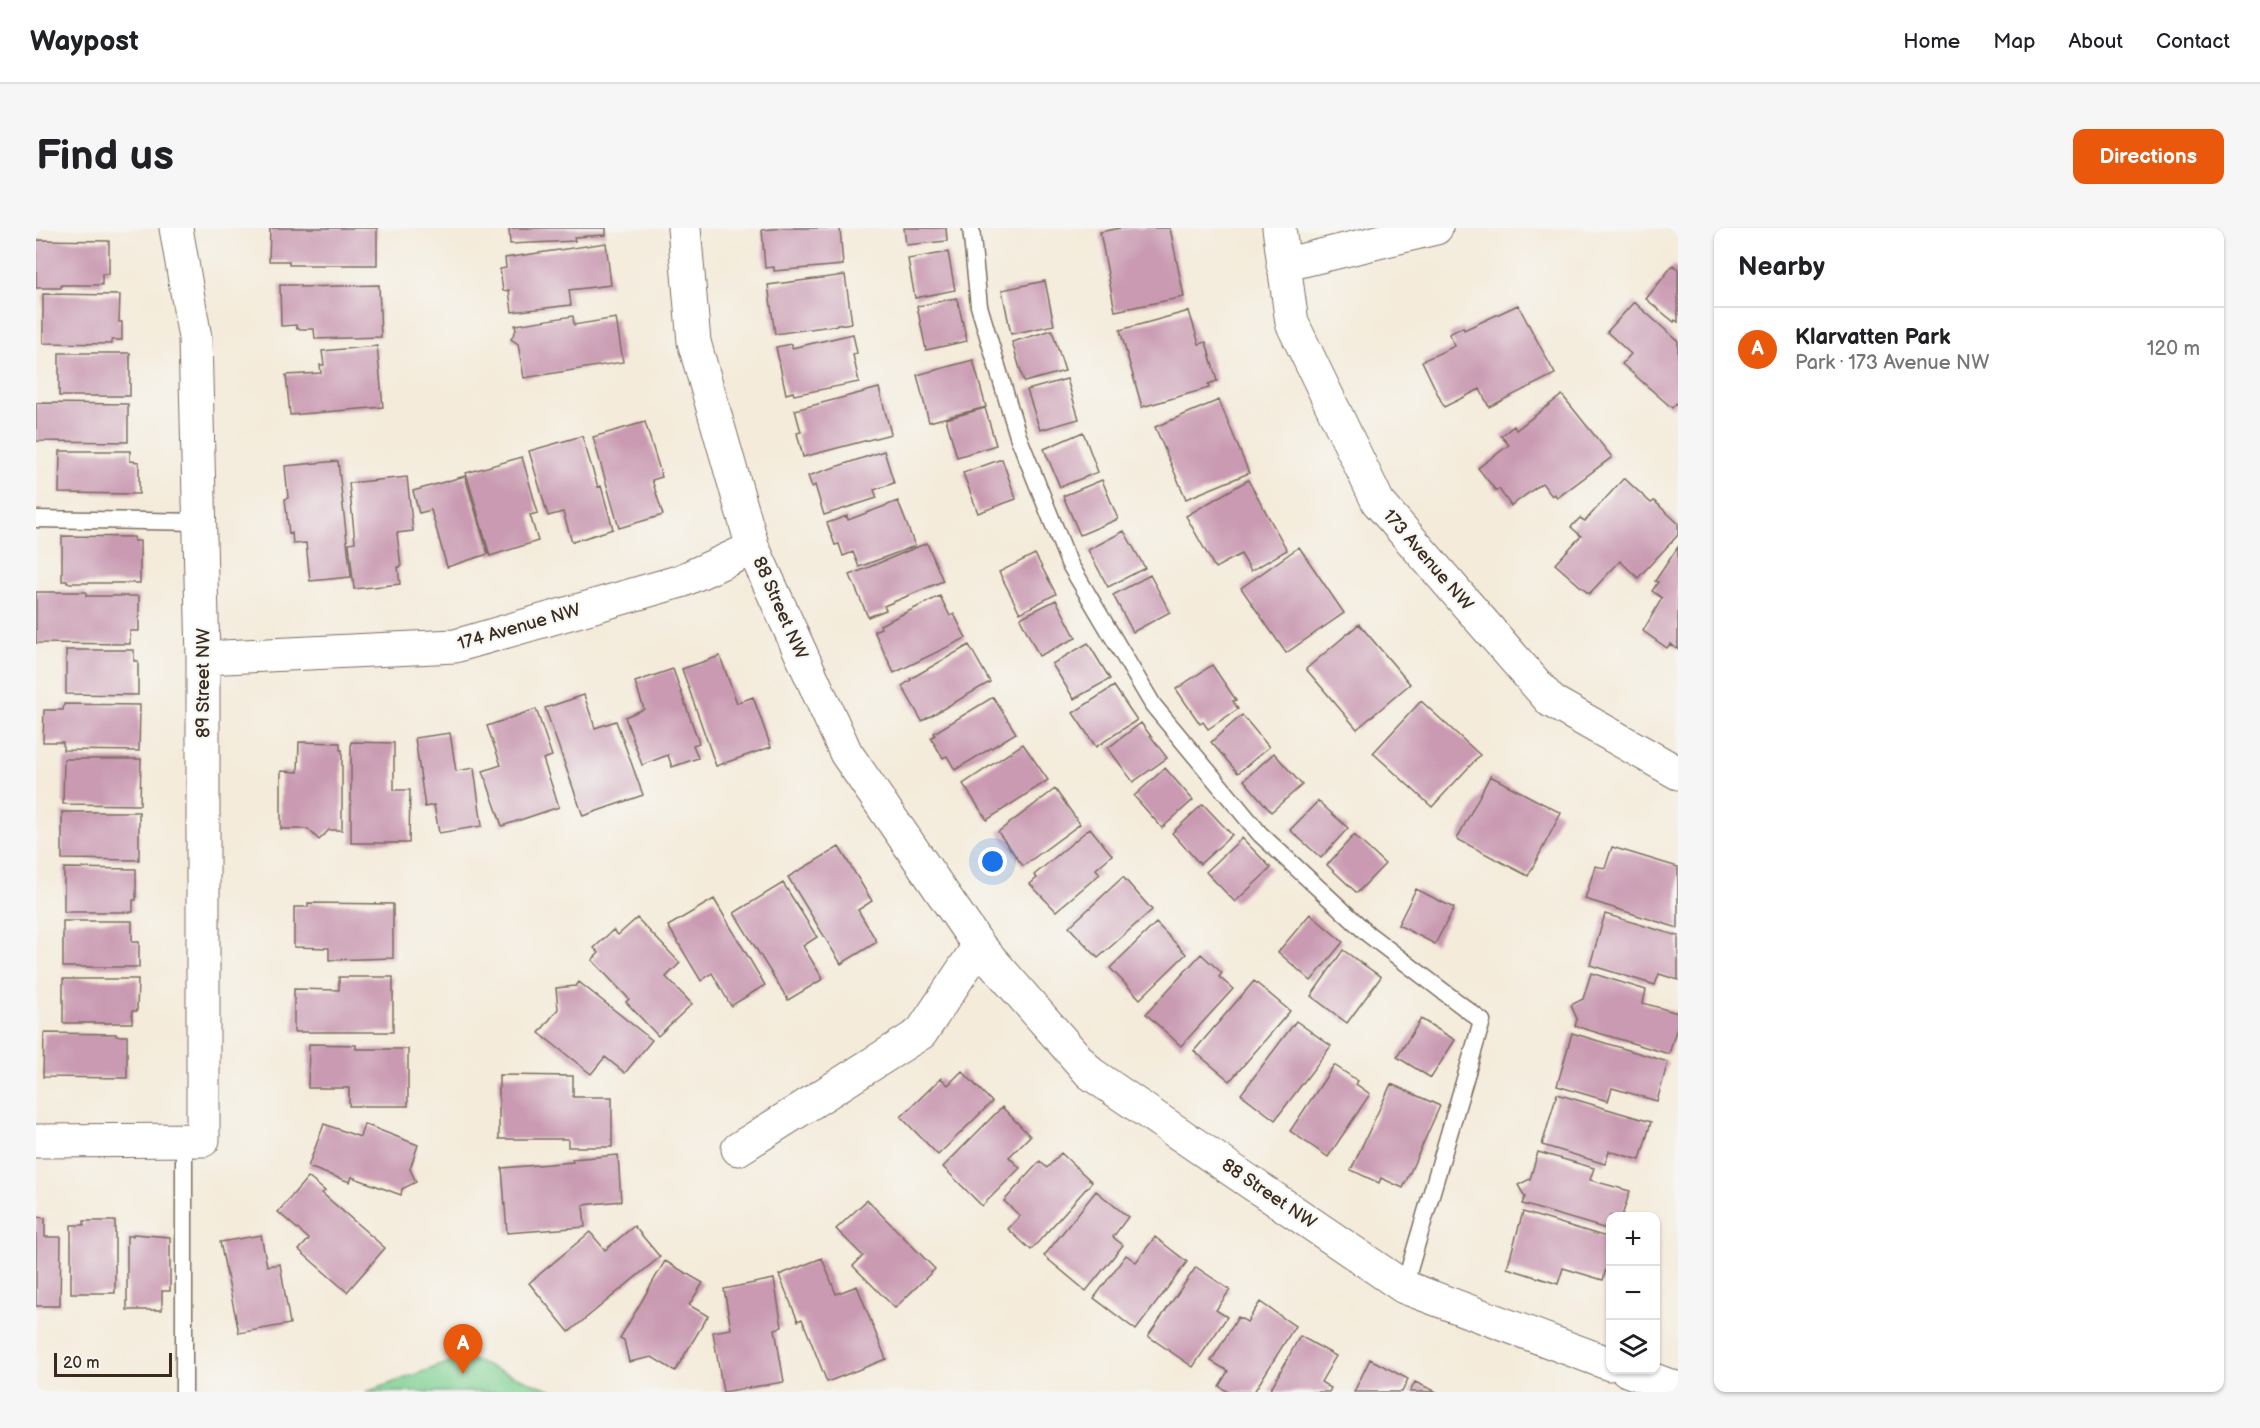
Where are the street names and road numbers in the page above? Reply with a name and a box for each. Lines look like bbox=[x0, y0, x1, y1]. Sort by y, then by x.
street label: 173 Avenue NW bbox=[1378, 505, 1478, 615]
street label: 88 Street NW bbox=[748, 554, 812, 663]
street label: 174 Avenue NW bbox=[455, 599, 584, 655]
street label: 89 Street NW bbox=[193, 628, 214, 738]
street label: 88 Street NW bbox=[1218, 1155, 1321, 1234]

